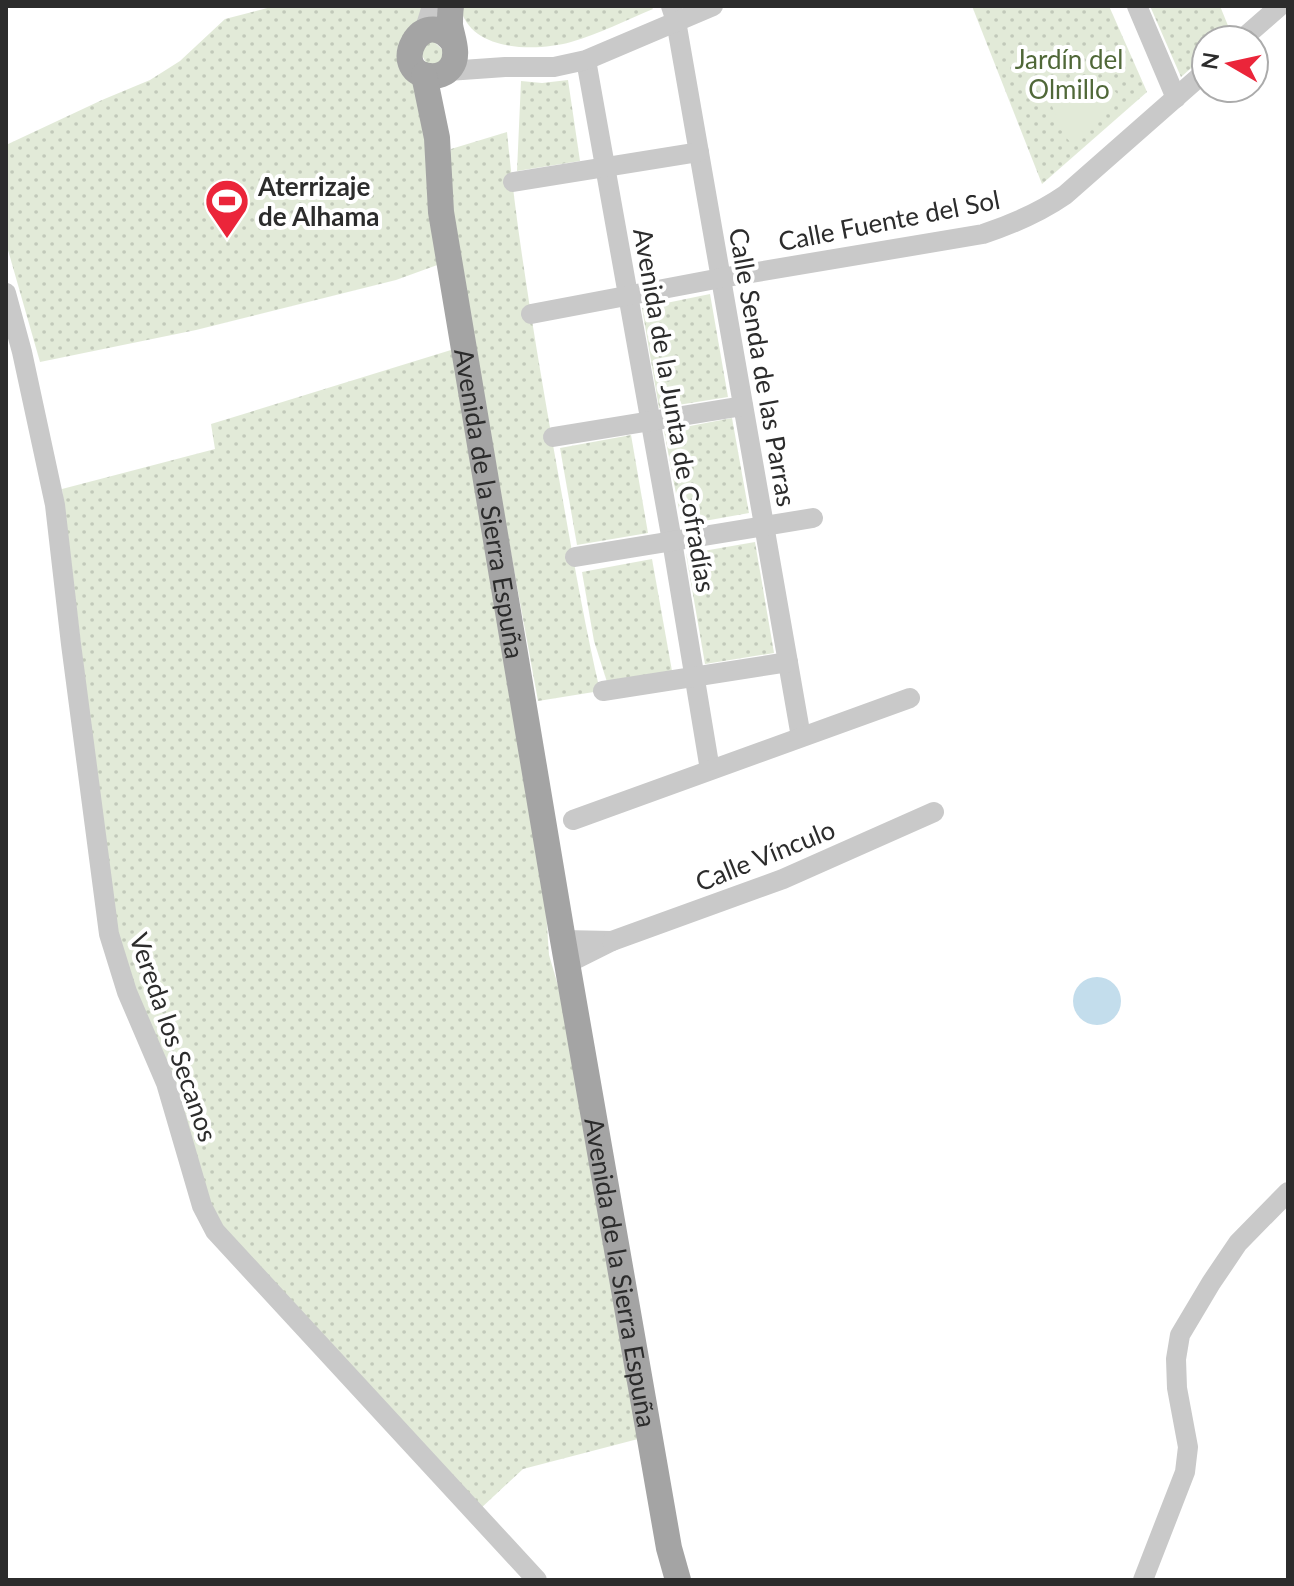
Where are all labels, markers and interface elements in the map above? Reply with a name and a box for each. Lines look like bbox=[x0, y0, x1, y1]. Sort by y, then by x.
north arrow bbox=[1190, 24, 1270, 104]
park label: Jardín del Olmillo bbox=[1015, 43, 1123, 105]
text: N bbox=[1195, 50, 1224, 71]
place label: Aterrizaje de Alhama bbox=[257, 170, 379, 232]
sports icon: Aterrizaje de Alhama bbox=[203, 177, 251, 240]
street label: Calle Fuente del Sol bbox=[776, 183, 1002, 257]
street label: Avenida de la Junta de Cofradías bbox=[627, 225, 723, 595]
street label: Calle Senda de las Parras bbox=[723, 225, 803, 509]
street label: Avenida de la Sierra Espuña bbox=[448, 346, 532, 661]
street label: Calle Vínculo bbox=[691, 813, 839, 897]
street label: Vereda los Secanos bbox=[123, 928, 225, 1146]
street label: Avenida de la Sierra Espuña bbox=[578, 1115, 664, 1430]

